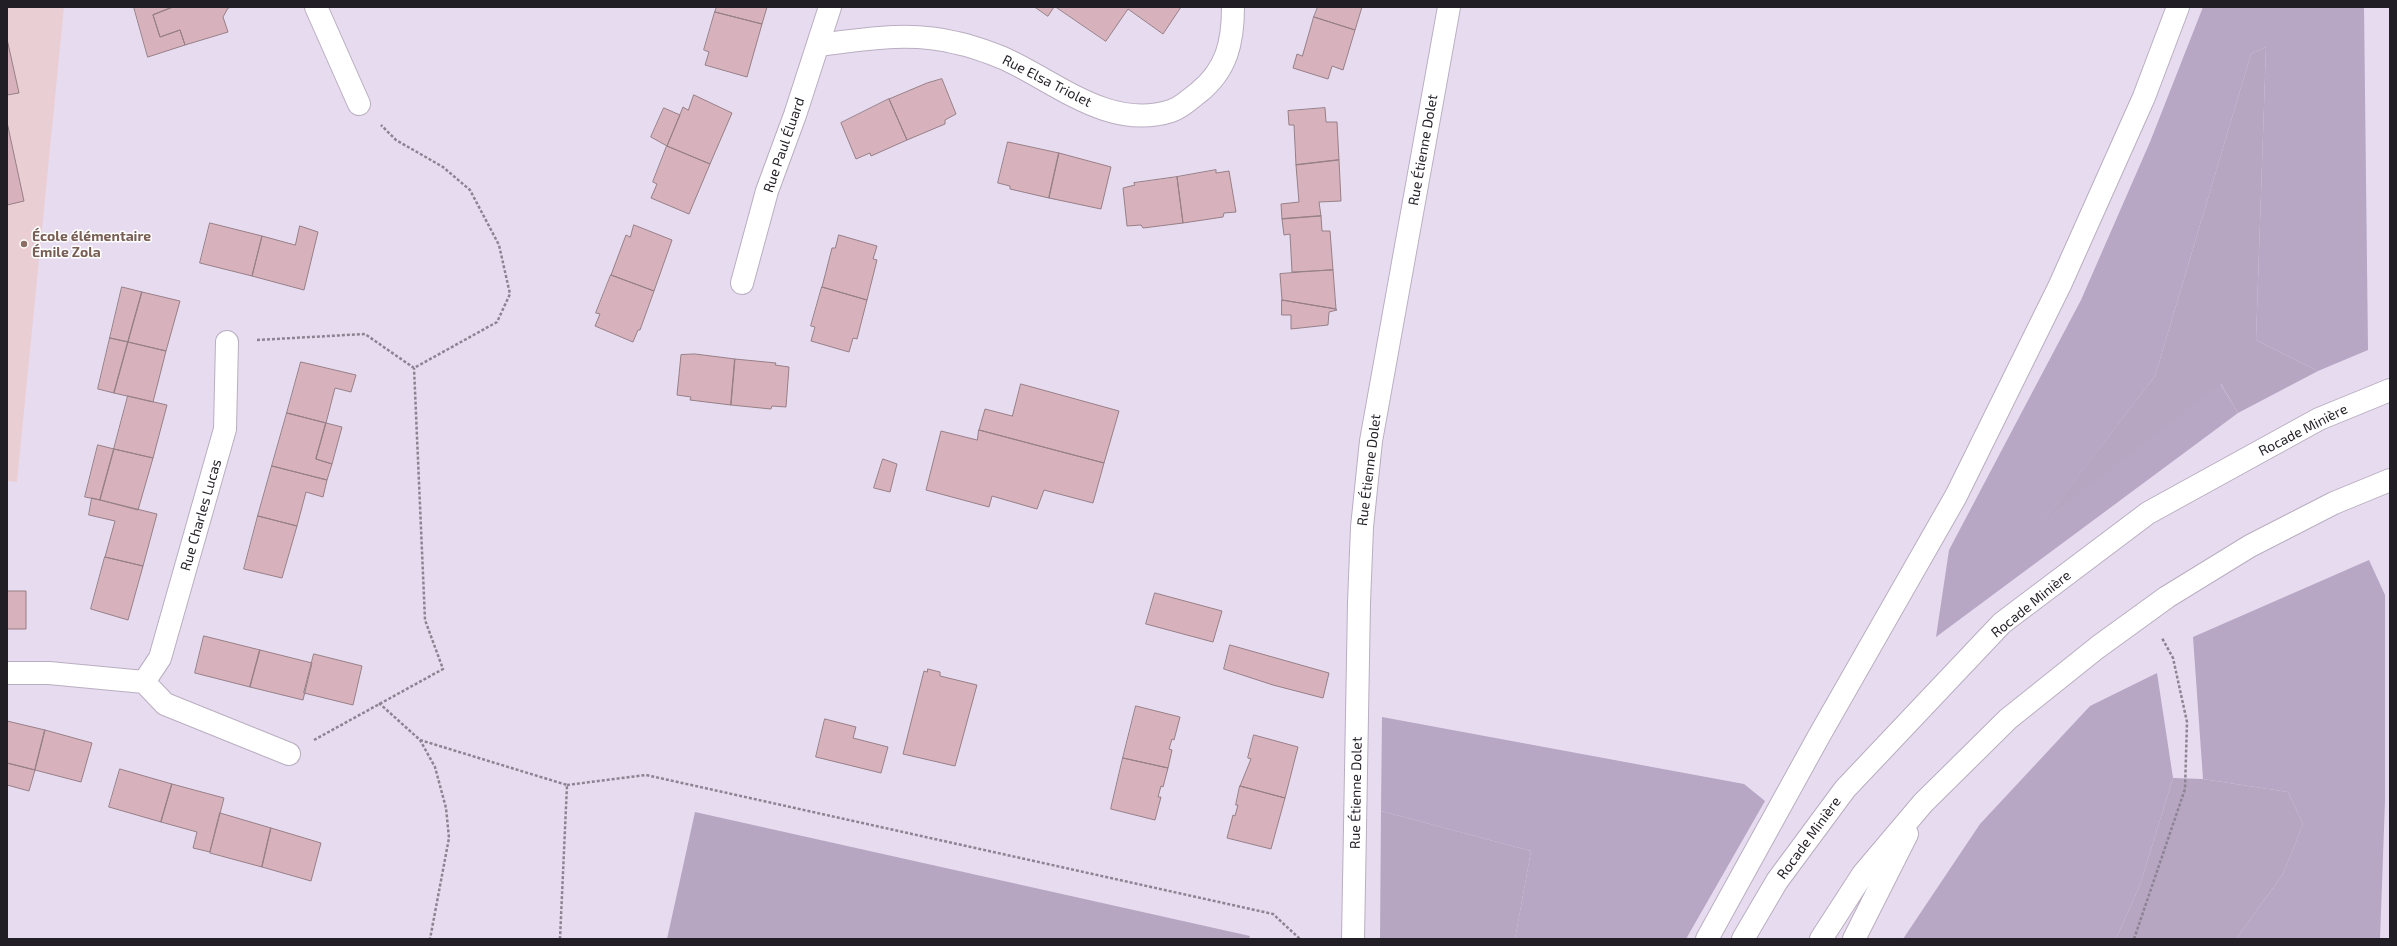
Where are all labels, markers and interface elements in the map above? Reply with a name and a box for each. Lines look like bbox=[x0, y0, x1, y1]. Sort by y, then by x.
street label: Rue Elsa Triolet bbox=[999, 51, 1095, 111]
street label: Rue Étienne Dolet bbox=[1405, 93, 1441, 207]
street label: Rue Paul Éluard bbox=[760, 95, 808, 195]
place label: École élémentaire Émile Zola bbox=[32, 228, 151, 260]
marker: École élémentaire Émile Zola bbox=[19, 239, 29, 249]
street label: Rocade Minière bbox=[2256, 400, 2350, 460]
street label: Rue Étienne Dolet bbox=[1354, 413, 1384, 527]
street label: Rue Charles Lucas bbox=[177, 457, 225, 573]
street label: Rocade Minière bbox=[1988, 567, 2074, 641]
street label: Rue Étienne Dolet bbox=[1347, 737, 1365, 849]
street label: Rocade Minière bbox=[1774, 794, 1844, 882]

